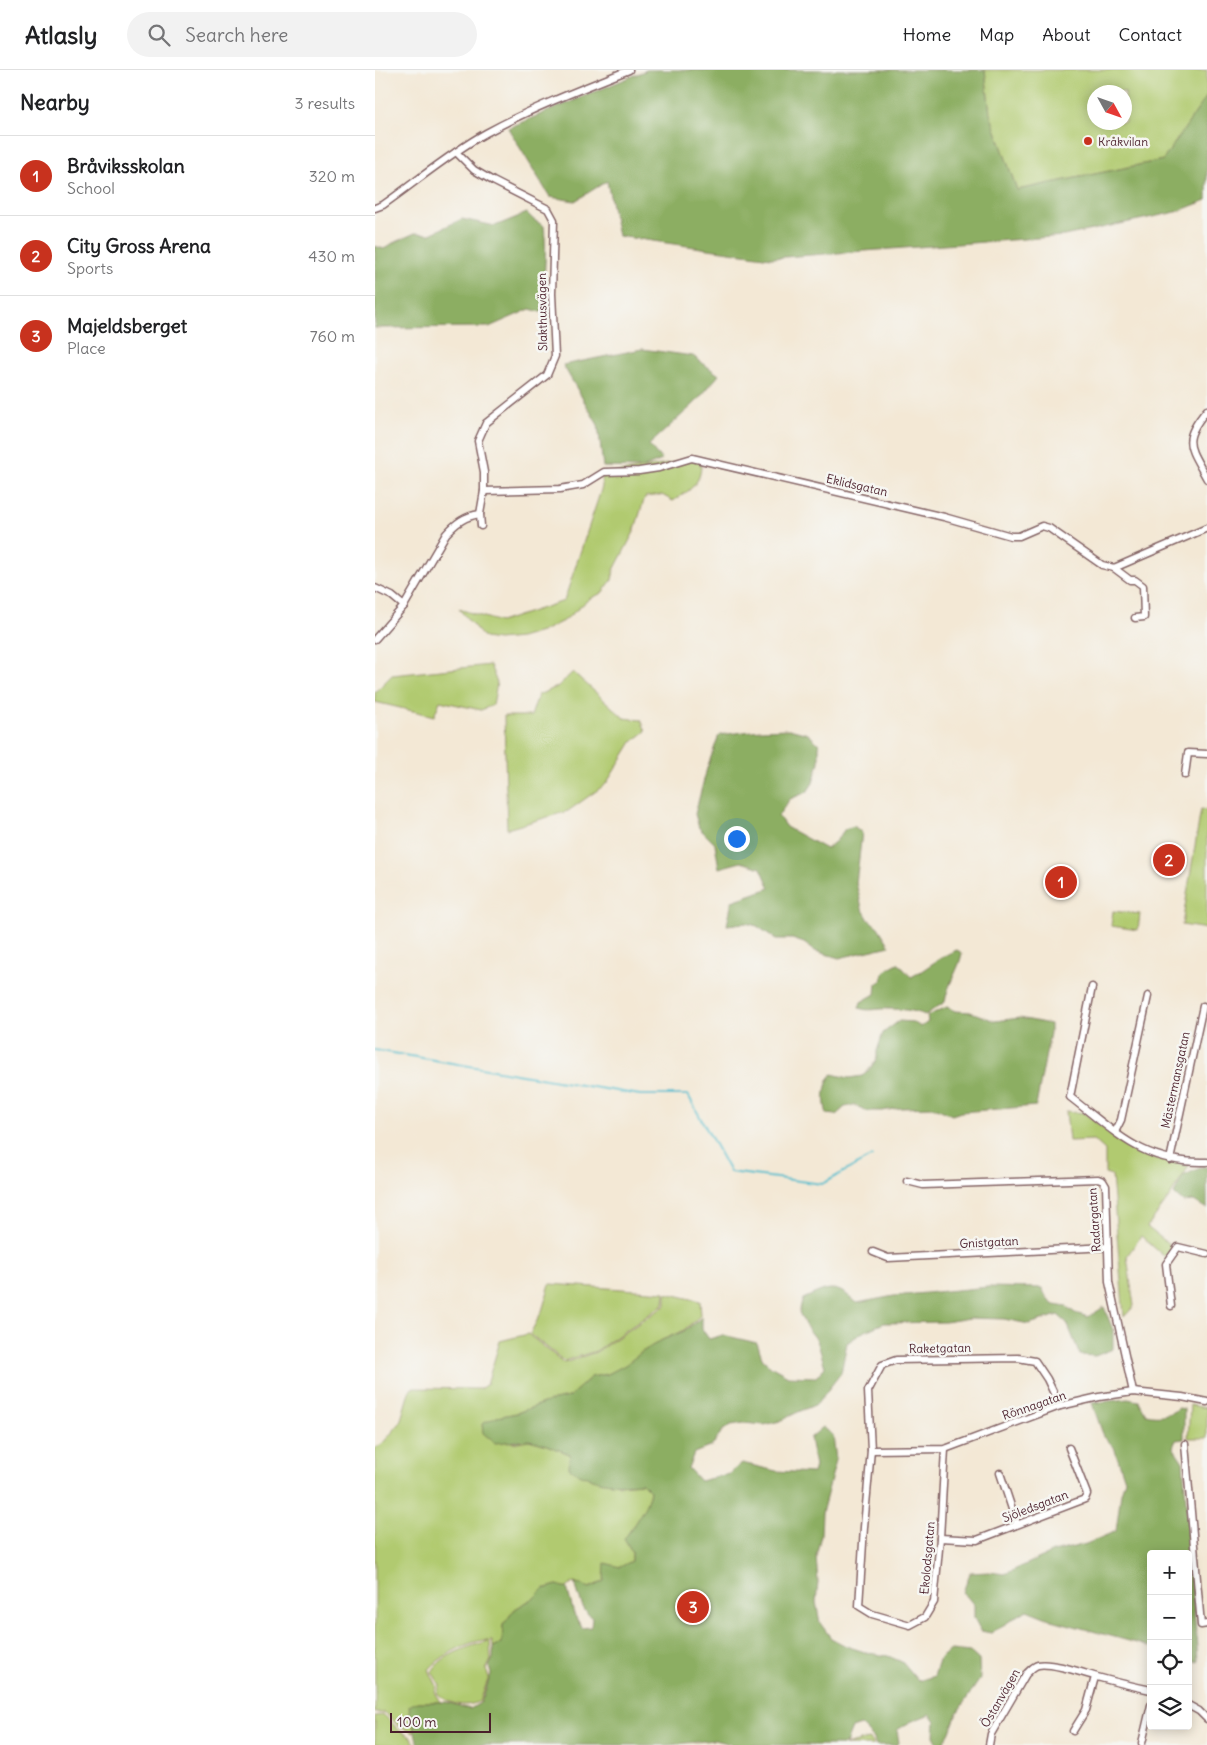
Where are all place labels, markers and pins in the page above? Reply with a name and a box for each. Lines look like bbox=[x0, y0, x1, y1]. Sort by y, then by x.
place label: Kråkvilan bbox=[1098, 134, 1148, 149]
marker: Kråkvilan bbox=[1082, 135, 1094, 147]
pin: 2 bbox=[1153, 841, 1185, 879]
pin: 1 bbox=[1045, 863, 1077, 901]
pin: 3 bbox=[677, 1588, 709, 1626]

